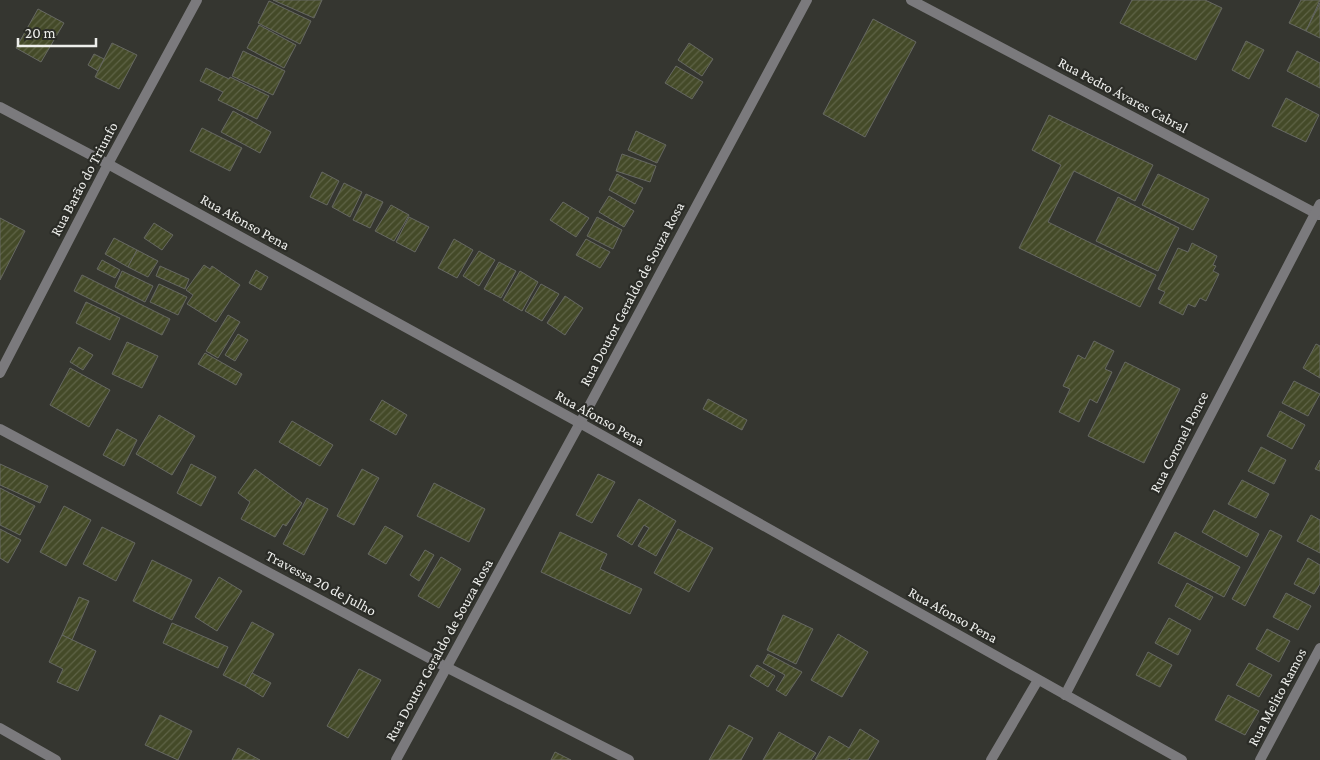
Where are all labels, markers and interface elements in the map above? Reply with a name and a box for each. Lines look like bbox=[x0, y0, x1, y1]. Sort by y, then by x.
scale bar bbox=[18, 15, 95, 47]
text: 20 m bbox=[25, 25, 56, 41]
street label: Rua Pedro Ávares Cabral bbox=[1055, 54, 1191, 136]
street label: Rua Barão do Triunfo bbox=[47, 119, 121, 239]
street label: Rua Afonso Pena bbox=[198, 191, 292, 253]
street label: Rua Doutor Geraldo de Souza Rosa bbox=[577, 199, 687, 389]
street label: Rua Afonso Pena bbox=[553, 387, 647, 449]
street label: Rua Coronel Ponce bbox=[1147, 388, 1212, 495]
street label: Travessa 20 de Julho bbox=[263, 547, 379, 620]
street label: Rua Doutor Geraldo de Souza Rosa bbox=[382, 556, 496, 744]
street label: Rua Afonso Pena bbox=[906, 584, 1000, 646]
street label: Rua Melito Ramos bbox=[1244, 645, 1310, 749]

